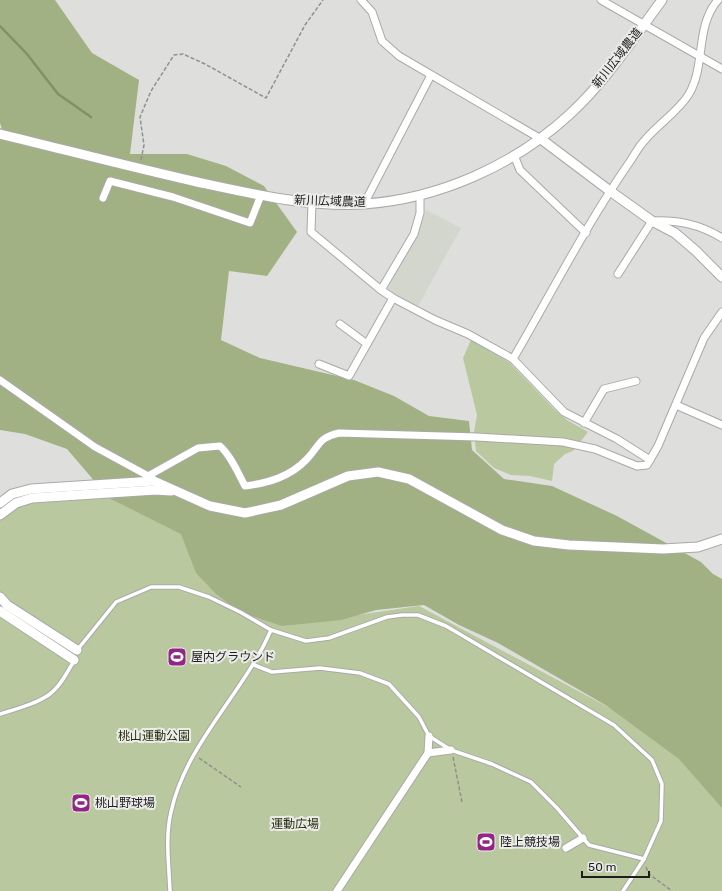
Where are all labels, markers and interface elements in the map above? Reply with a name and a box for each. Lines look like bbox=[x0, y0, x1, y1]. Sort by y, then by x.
street label: 新川広域農道 bbox=[589, 25, 645, 91]
street label: 新川広域農道 bbox=[294, 193, 366, 209]
sports icon: 屋内グラウンド bbox=[166, 646, 188, 668]
place label: 屋内グラウンド bbox=[191, 650, 275, 664]
park label: 桃山運動公園 bbox=[118, 729, 190, 743]
sports icon: 桃山野球場 bbox=[70, 792, 92, 814]
place label: 桃山野球場 bbox=[95, 796, 155, 810]
park label: 運動広場 bbox=[271, 817, 319, 831]
sports icon: 陸上競技場 bbox=[475, 831, 497, 853]
place label: 陸上競技場 bbox=[500, 835, 560, 849]
scale bar bbox=[582, 853, 649, 879]
text: 50 m bbox=[588, 860, 616, 874]

